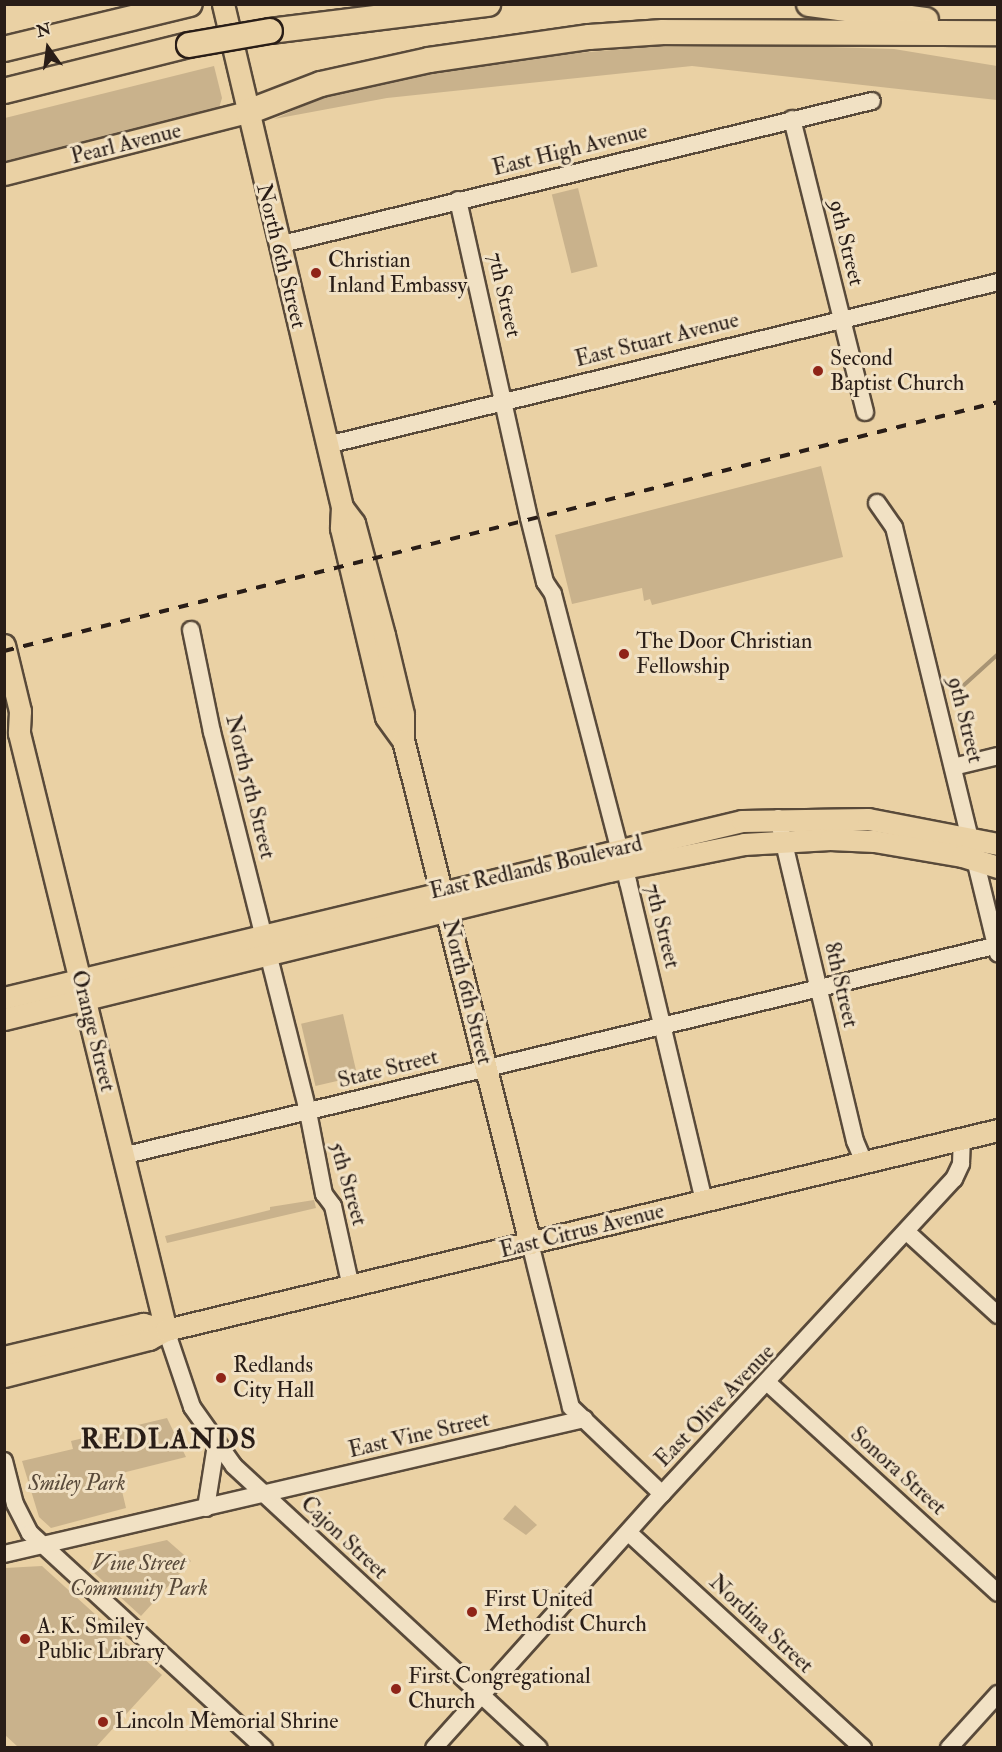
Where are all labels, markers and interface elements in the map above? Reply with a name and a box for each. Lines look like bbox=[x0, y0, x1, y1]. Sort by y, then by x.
north arrow bbox=[18, 18, 78, 78]
text: N bbox=[34, 19, 53, 42]
street label: Pearl Avenue bbox=[68, 118, 184, 170]
street label: East High Avenue bbox=[490, 118, 650, 182]
street label: North 6th Street bbox=[250, 181, 312, 331]
street label: 9th Street bbox=[823, 197, 869, 289]
place label: Christian Inland Embassy bbox=[328, 247, 467, 298]
street label: 7th Street bbox=[481, 250, 527, 340]
marker: Christian Inland Embassy bbox=[309, 266, 323, 280]
street label: East Stuart Avenue bbox=[572, 307, 742, 373]
place label: Second Baptist Church bbox=[830, 345, 964, 396]
marker: Second Baptist Church bbox=[811, 364, 825, 378]
place label: The Door Christian Fellowship bbox=[636, 628, 812, 680]
marker: The Door Christian Fellowship bbox=[617, 647, 631, 661]
street label: 9th Street bbox=[942, 674, 988, 766]
street label: North 5th Street bbox=[219, 712, 281, 862]
street label: East Redlands Boulevard bbox=[427, 831, 645, 905]
street label: 7th Street bbox=[639, 881, 685, 971]
street label: North 6th Street bbox=[436, 917, 498, 1067]
street label: 8th Street bbox=[818, 940, 864, 1030]
street label: Orange Street bbox=[65, 968, 121, 1094]
street label: State Street bbox=[335, 1044, 441, 1094]
street label: 5th Street bbox=[323, 1139, 373, 1229]
street label: East Citrus Avenue bbox=[497, 1198, 667, 1264]
street label: East Olive Avenue bbox=[650, 1339, 780, 1473]
place label: Redlands City Hall bbox=[233, 1352, 314, 1404]
marker: Redlands City Hall bbox=[214, 1371, 228, 1385]
street label: East Vine Street bbox=[346, 1406, 492, 1464]
street label: Sonora Street bbox=[845, 1421, 951, 1521]
district label: REDLANDS bbox=[81, 1423, 257, 1457]
park label: Smiley Park bbox=[28, 1471, 126, 1497]
street label: Cajon Street bbox=[295, 1491, 393, 1585]
park label: Vine Street Community Park bbox=[70, 1550, 208, 1602]
street label: Nordina Street bbox=[704, 1569, 818, 1679]
place label: First United Methodist Church bbox=[484, 1586, 647, 1638]
marker: First United Methodist Church bbox=[465, 1605, 479, 1619]
place label: A. K. Smiley Public Library bbox=[37, 1613, 164, 1664]
marker: A. K. Smiley Public Library bbox=[18, 1632, 32, 1646]
place label: First Congregational Church bbox=[408, 1663, 591, 1714]
marker: First Congregational Church bbox=[389, 1682, 403, 1696]
place label: Lincoln Memorial Shrine bbox=[115, 1709, 338, 1735]
marker: Lincoln Memorial Shrine bbox=[96, 1715, 110, 1729]

